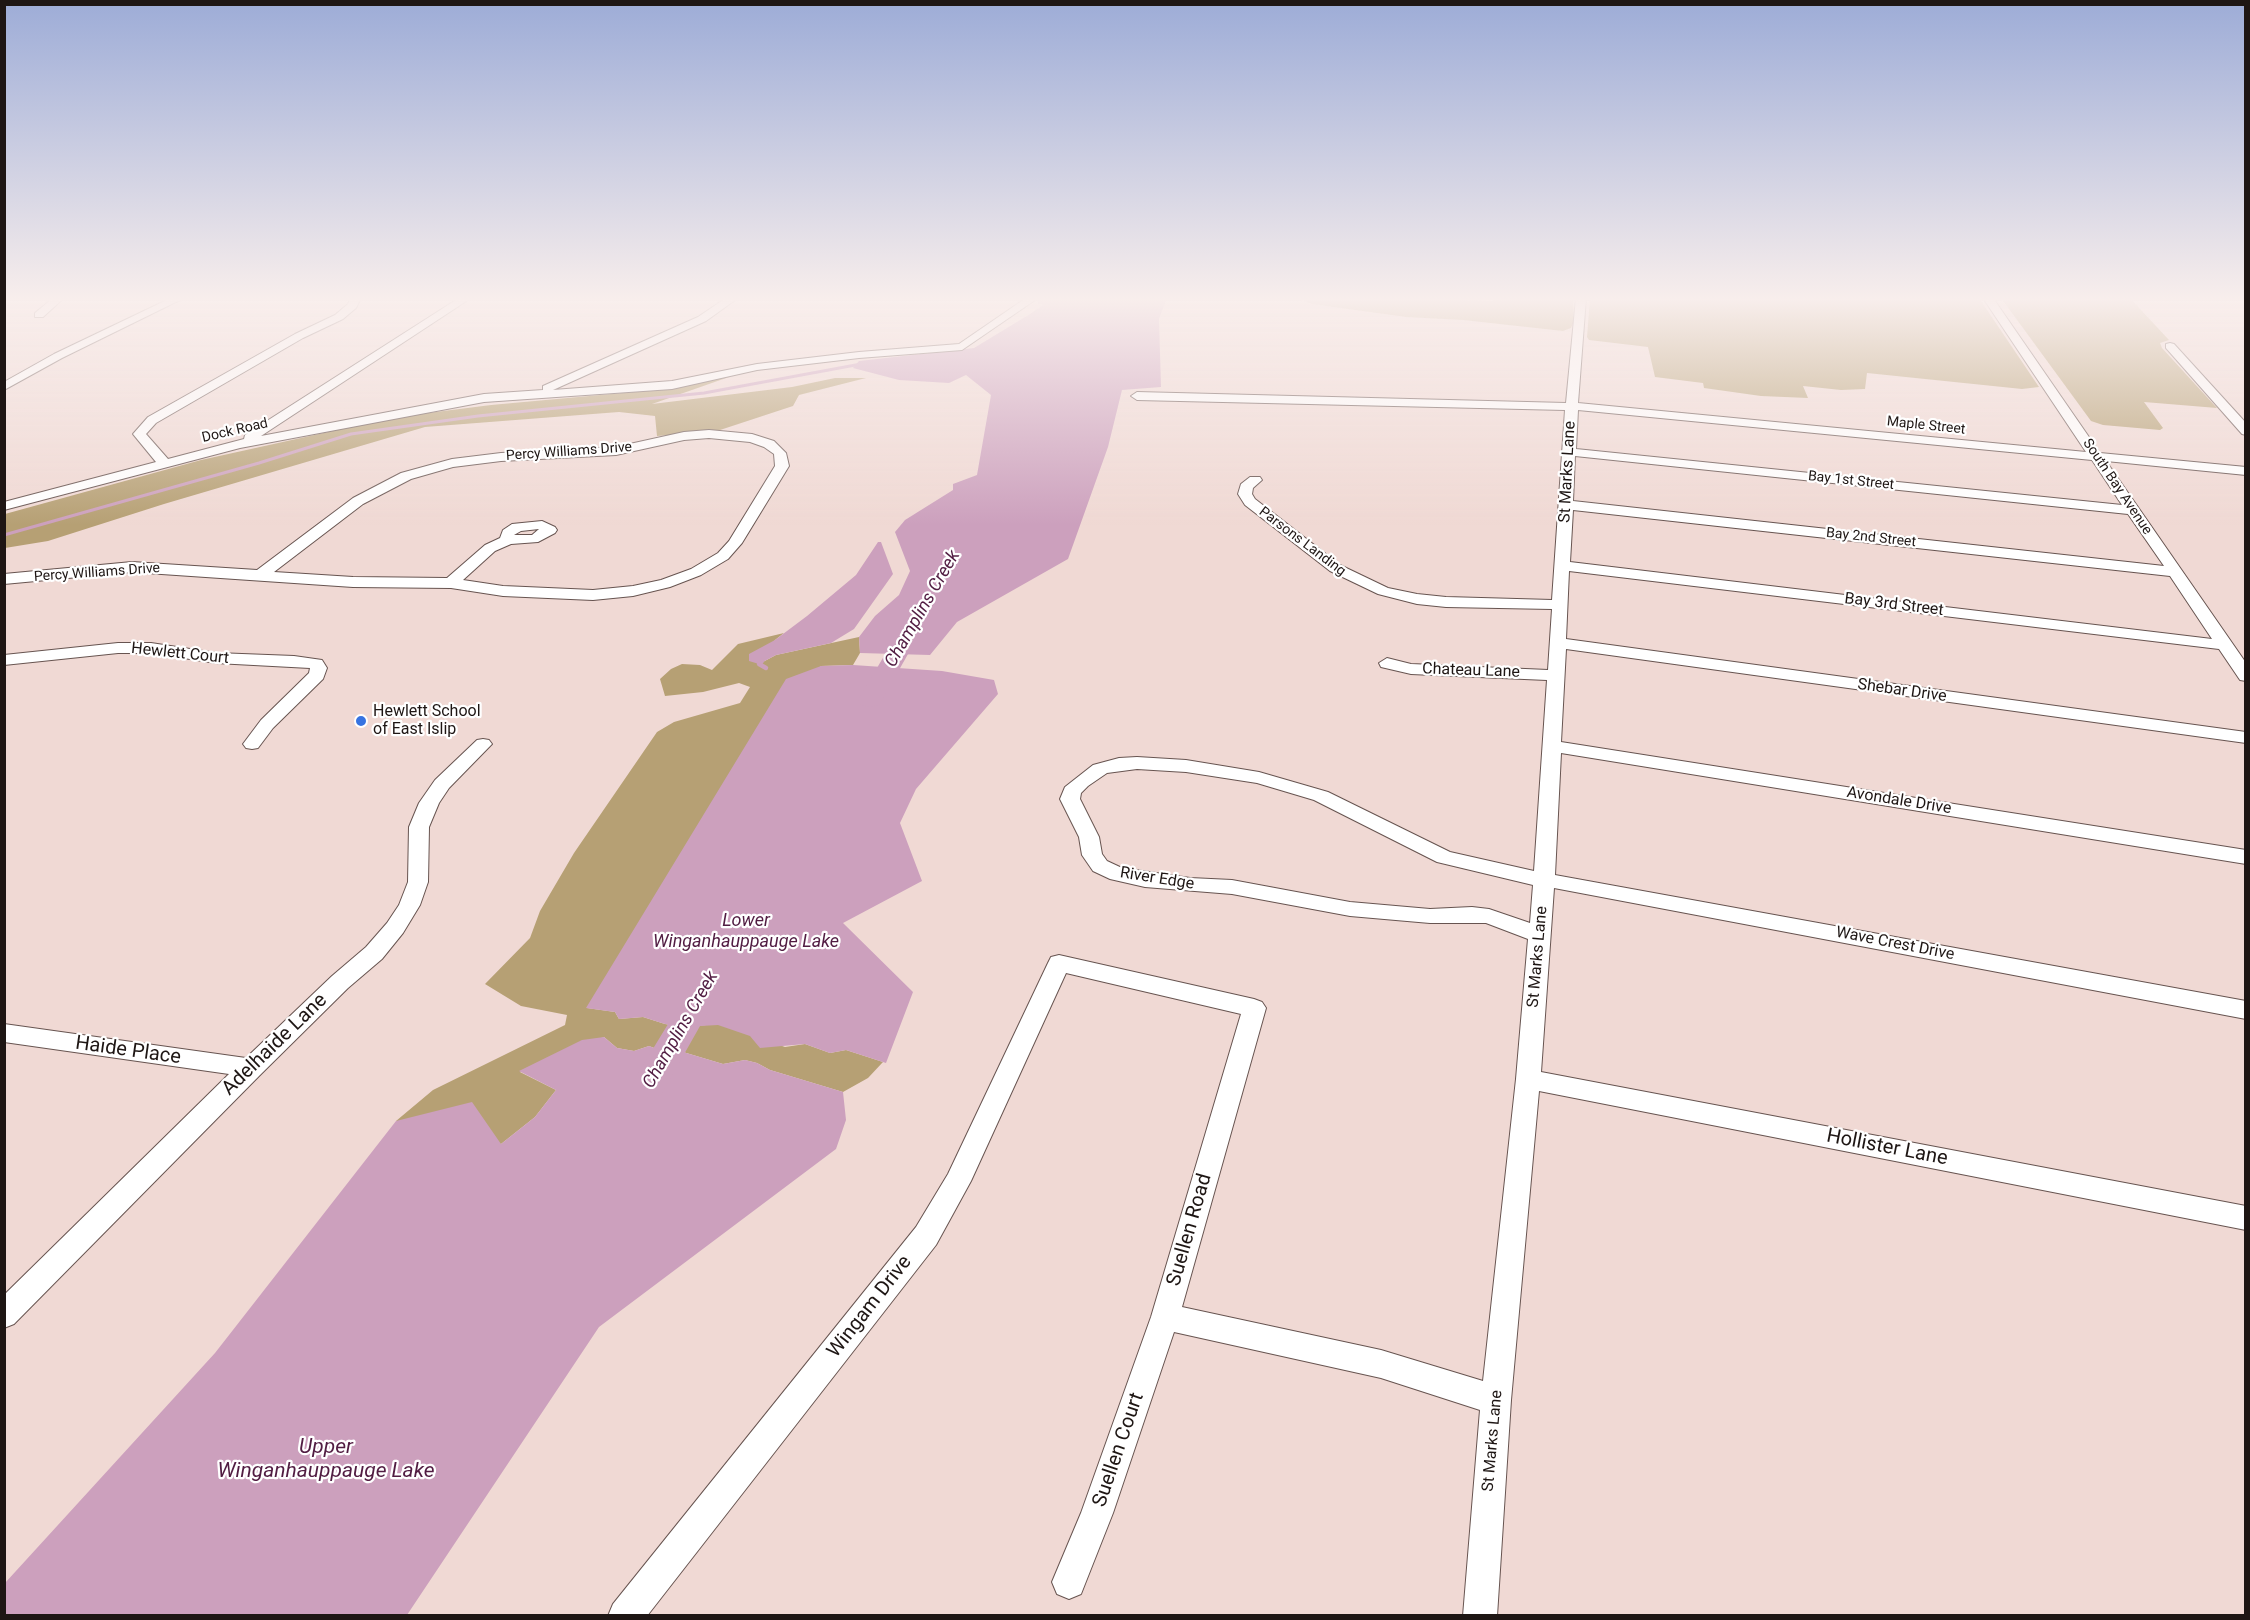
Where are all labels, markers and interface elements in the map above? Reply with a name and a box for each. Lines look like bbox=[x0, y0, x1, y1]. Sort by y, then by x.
street label: Maple Street bbox=[1886, 414, 1966, 438]
street label: Dock Road bbox=[200, 415, 270, 447]
street label: St Marks Lane bbox=[1556, 421, 1580, 523]
street label: South Bay Avenue bbox=[2079, 436, 2155, 538]
street label: Percy Williams Drive bbox=[505, 439, 633, 465]
street label: Bay 1st Street bbox=[1807, 468, 1895, 494]
street label: Parsons Landing bbox=[1255, 504, 1349, 580]
street label: Bay 2nd Street bbox=[1825, 525, 1917, 551]
water label: Champlins Creek bbox=[881, 547, 965, 671]
street label: Percy Williams Drive bbox=[33, 560, 161, 586]
street label: Bay 3rd Street bbox=[1843, 589, 1945, 621]
street label: Hewlett Court bbox=[130, 639, 230, 669]
street label: Chateau Lane bbox=[1422, 660, 1520, 682]
street label: Shebar Drive bbox=[1856, 675, 1948, 707]
place label: Hewlett School of East Islip bbox=[373, 702, 481, 740]
marker: Hewlett School of East Islip bbox=[354, 714, 368, 728]
street label: Avondale Drive bbox=[1845, 783, 1953, 819]
street label: River Edge bbox=[1119, 864, 1195, 894]
street label: St Marks Lane bbox=[1524, 905, 1552, 1009]
water label: Lower Winganhauppauge Lake bbox=[653, 910, 839, 952]
street label: Wave Crest Drive bbox=[1834, 923, 1956, 965]
water label: Champlins Creek bbox=[639, 968, 723, 1092]
street label: Adelhaide Lane bbox=[217, 989, 333, 1101]
street label: Haide Place bbox=[74, 1032, 182, 1070]
street label: Hollister Lane bbox=[1824, 1125, 1950, 1171]
street label: Suellen Road bbox=[1163, 1171, 1217, 1289]
street label: Wingam Drive bbox=[823, 1251, 917, 1363]
street label: St Marks Lane bbox=[1479, 1389, 1507, 1493]
street label: Suellen Court bbox=[1088, 1390, 1150, 1510]
water label: Upper Winganhauppauge Lake bbox=[217, 1435, 435, 1485]

